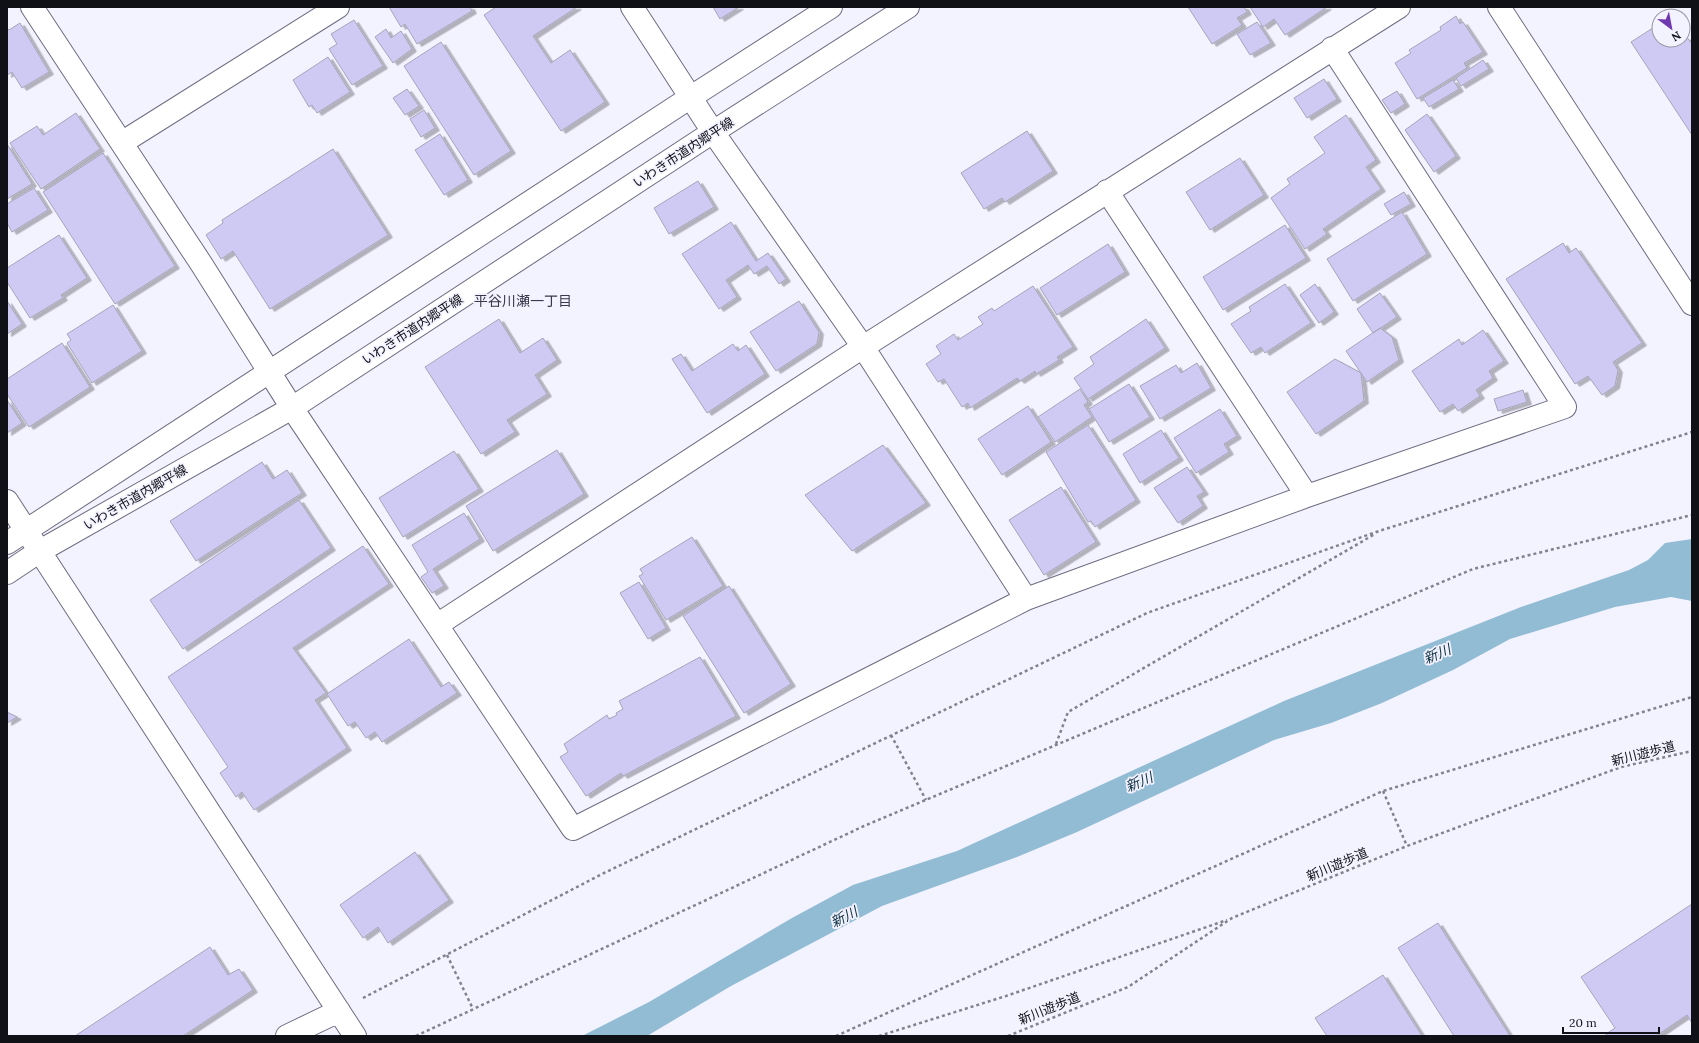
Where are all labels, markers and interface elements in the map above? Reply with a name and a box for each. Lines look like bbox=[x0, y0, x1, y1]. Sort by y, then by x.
north arrow bbox=[1651, 8, 1691, 48]
text: N bbox=[1669, 28, 1684, 45]
street label: いわき市道内郷平線 bbox=[630, 113, 737, 191]
street label: いわき市道内郷平線 bbox=[359, 290, 466, 368]
district label: 平谷川瀬一丁目 bbox=[474, 292, 572, 310]
street label: いわき市道内郷平線 bbox=[80, 461, 190, 534]
water label: 新川 bbox=[1421, 639, 1455, 668]
street label: 新川遊歩道 bbox=[1610, 737, 1677, 770]
water label: 新川 bbox=[1123, 767, 1157, 796]
street label: 新川遊歩道 bbox=[1304, 844, 1370, 885]
water label: 新川 bbox=[827, 902, 862, 931]
street label: 新川遊歩道 bbox=[1016, 988, 1083, 1029]
scale bar bbox=[1563, 1009, 1659, 1035]
text: 20 m bbox=[1569, 1015, 1597, 1030]

